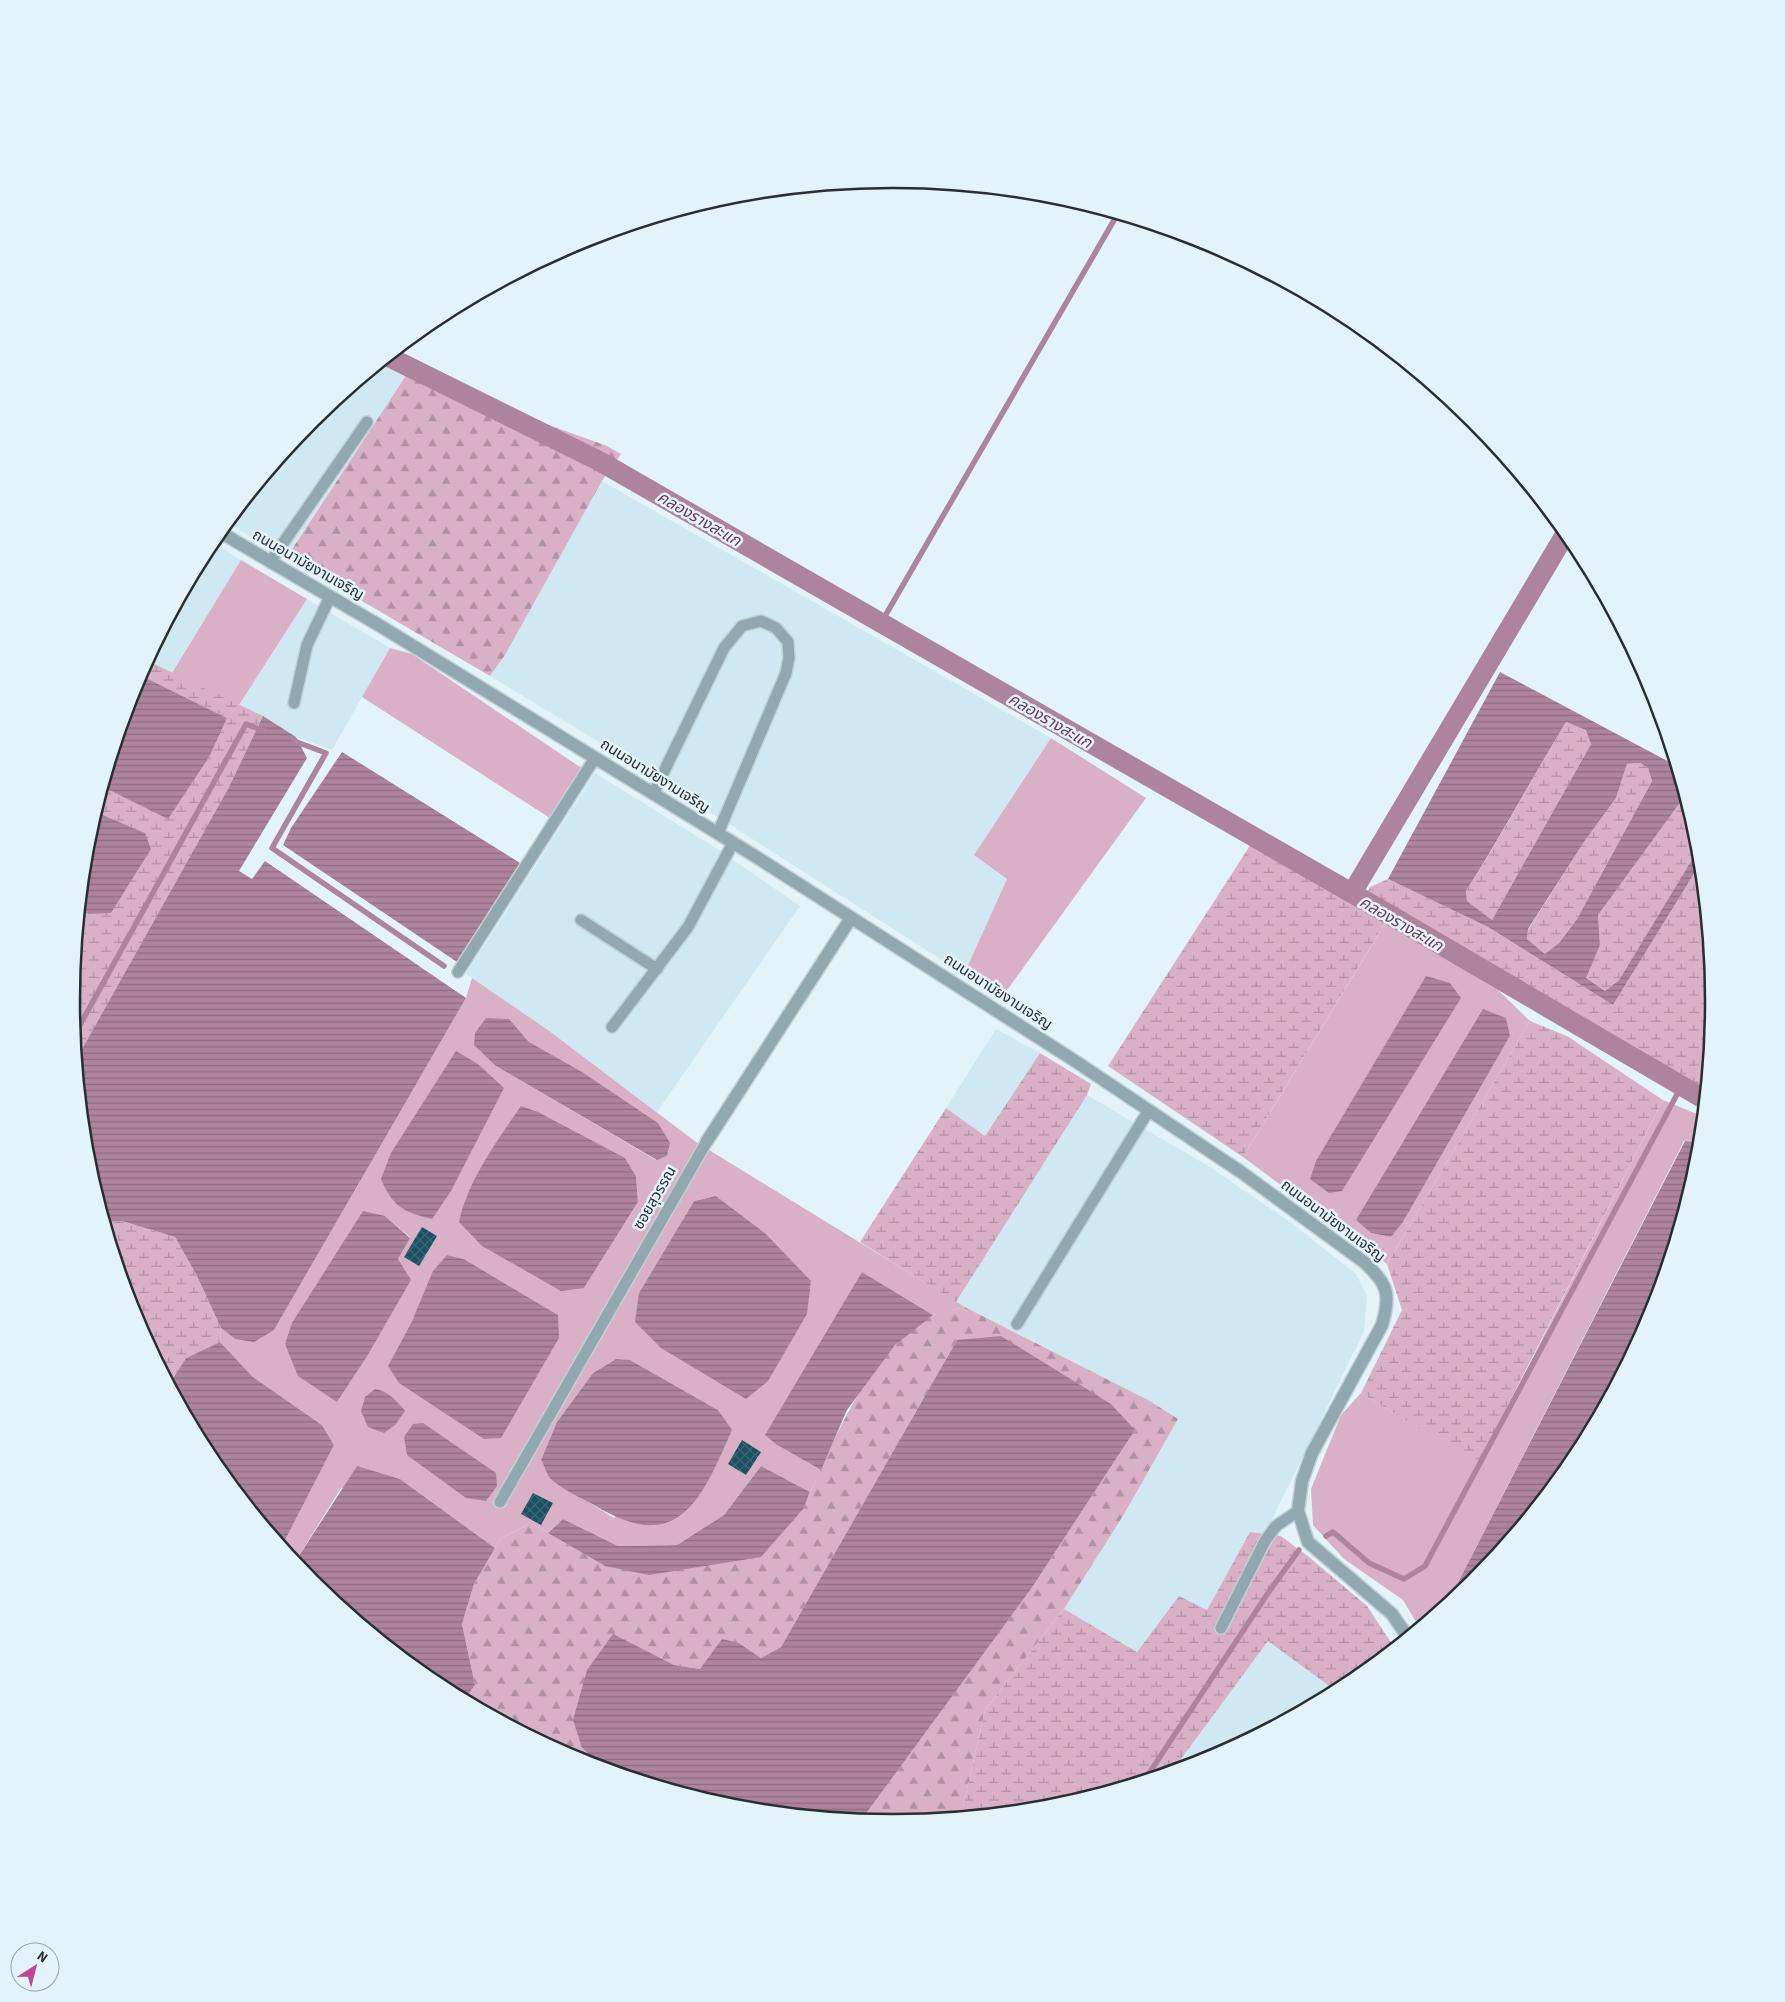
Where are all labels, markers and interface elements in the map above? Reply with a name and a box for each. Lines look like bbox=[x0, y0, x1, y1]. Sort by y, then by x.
water label: คลองรางสะแก bbox=[653, 486, 746, 552]
street label: ถนนอนามัยงามเจริญ bbox=[248, 524, 368, 606]
water label: คลองรางสะแก bbox=[1004, 688, 1097, 754]
street label: ถนนอนามัยงามเจริญ bbox=[596, 734, 714, 818]
water label: คลองรางสะแก bbox=[1355, 891, 1448, 957]
street label: ถนนอนามัยงามเจริญ bbox=[940, 949, 1056, 1035]
street label: ซอยสุวรรณ bbox=[628, 1162, 682, 1234]
street label: ถนนอนามัยงามเจริญ bbox=[1276, 1175, 1390, 1267]
north arrow bbox=[10, 1942, 60, 1992]
text: N bbox=[32, 1946, 52, 1968]

